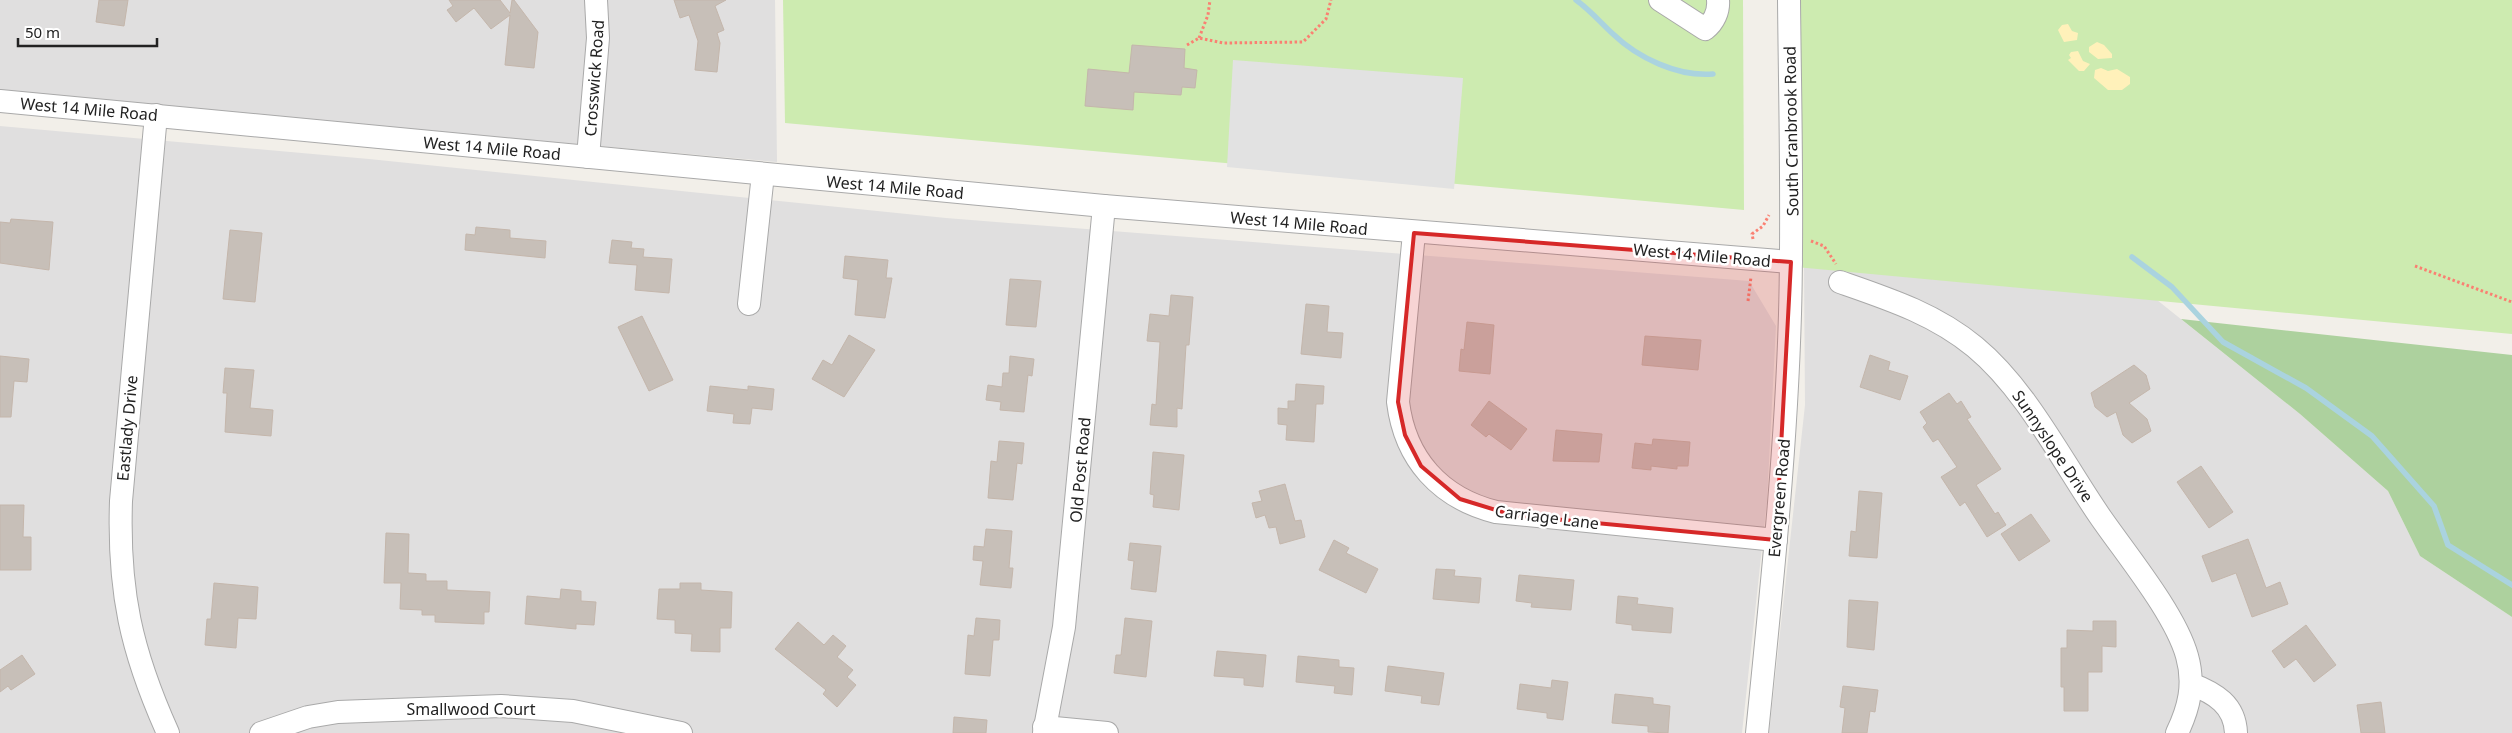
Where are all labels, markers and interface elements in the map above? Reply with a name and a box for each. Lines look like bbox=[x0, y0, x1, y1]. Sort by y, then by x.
scale bar bbox=[18, 15, 156, 47]
street label: Crosswick Road bbox=[579, 19, 609, 137]
text: 50 m bbox=[25, 22, 60, 42]
street label: South Cranbrook Road bbox=[1779, 46, 1803, 216]
street label: West 14 Mile Road bbox=[19, 92, 159, 126]
street label: West 14 Mile Road bbox=[422, 131, 562, 165]
street label: West 14 Mile Road bbox=[825, 170, 965, 204]
street label: West 14 Mile Road bbox=[1229, 206, 1369, 240]
street label: West 14 Mile Road bbox=[1632, 238, 1772, 272]
street label: Eastlady Drive bbox=[111, 374, 143, 482]
street label: Sunnyslope Drive bbox=[2007, 386, 2099, 506]
street label: Old Post Road bbox=[1064, 416, 1096, 524]
street label: Evergreen Road bbox=[1763, 438, 1795, 558]
street label: Carriage Lane bbox=[1494, 500, 1600, 534]
street label: Smallwood Court bbox=[407, 698, 536, 720]

